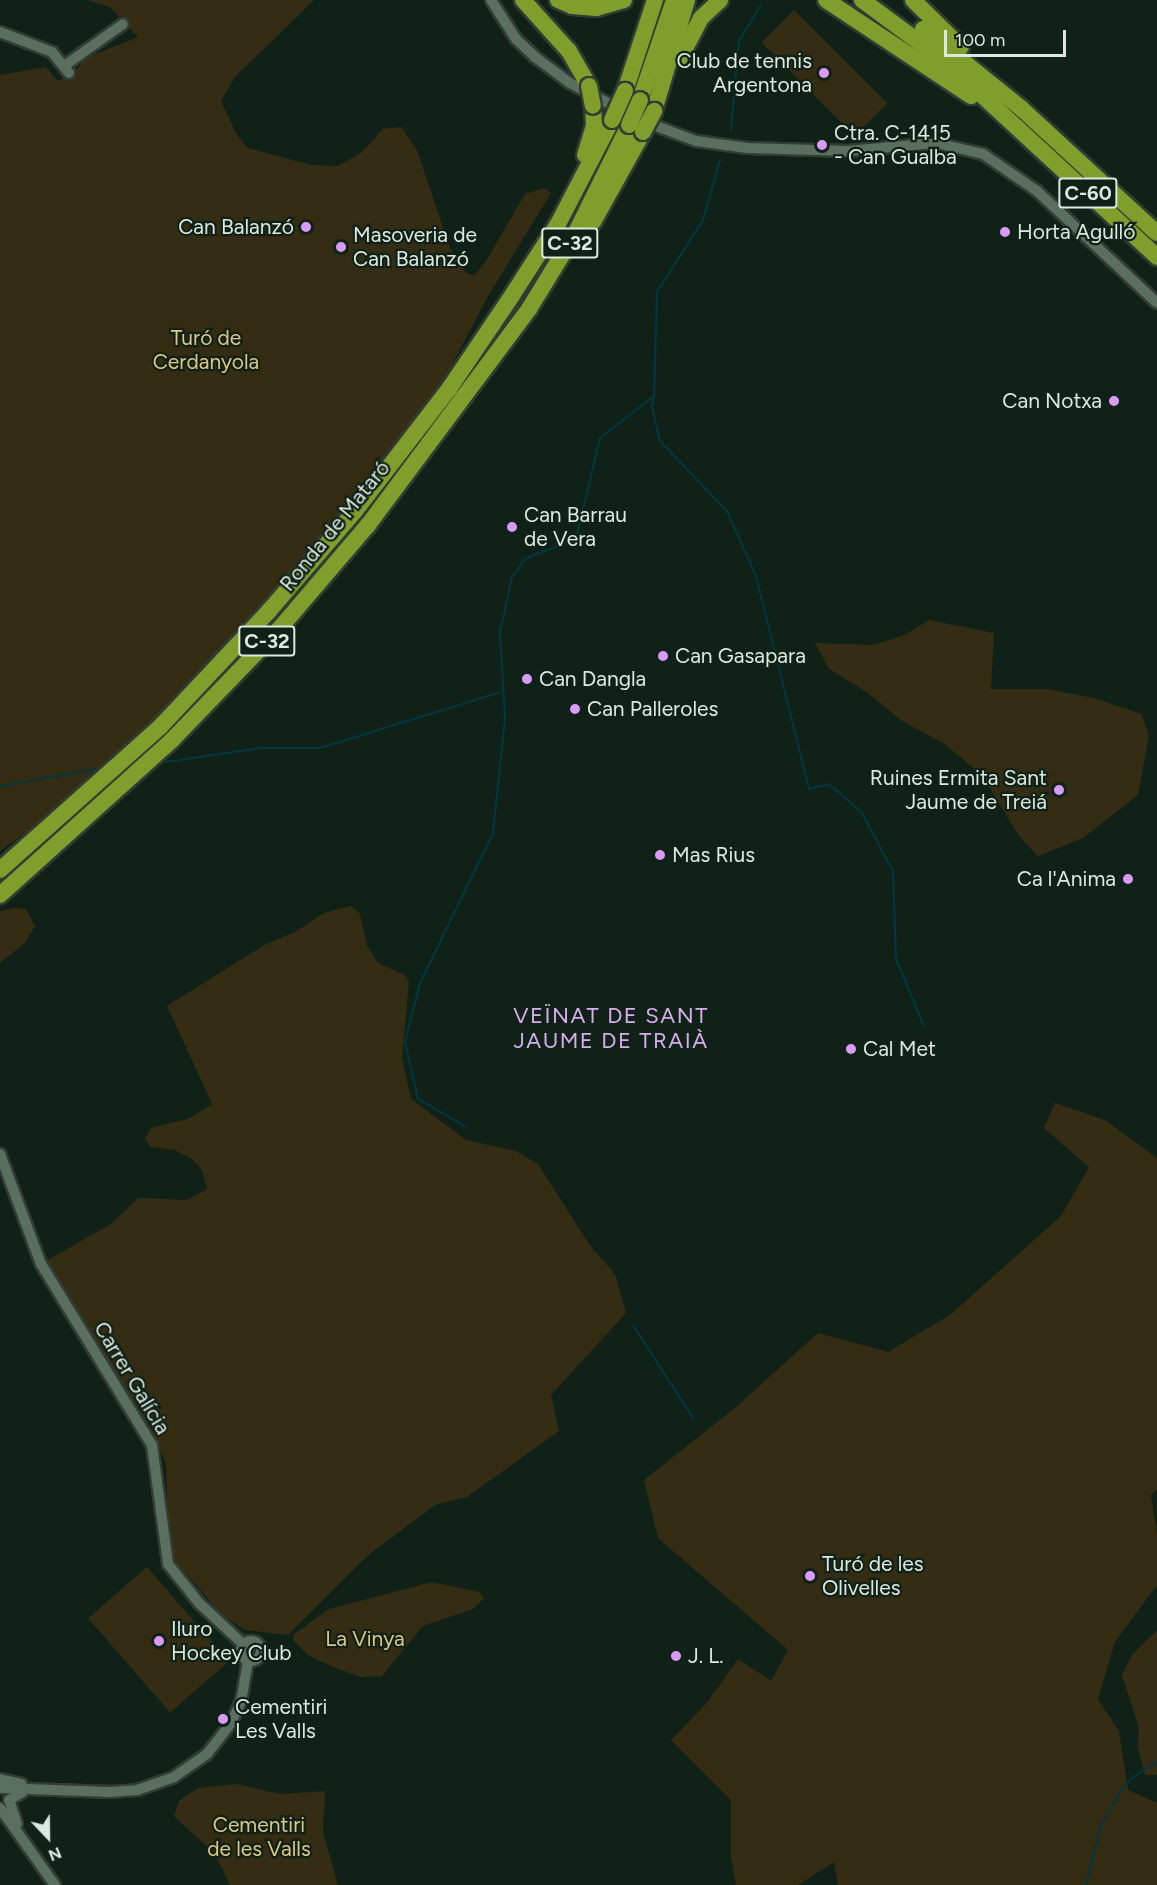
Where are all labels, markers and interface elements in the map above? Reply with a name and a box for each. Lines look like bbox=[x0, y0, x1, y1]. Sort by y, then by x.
scale bar bbox=[947, 18, 1068, 56]
text: 100 m bbox=[955, 29, 1005, 51]
place label: Club de tennis Argentona bbox=[677, 48, 812, 98]
marker: Club de tennis Argentona bbox=[817, 66, 831, 80]
place label: Ctra. C-1415 - Can Gualba bbox=[834, 120, 957, 170]
marker: Ctra. C-1415 - Can Gualba bbox=[815, 138, 829, 152]
road number: C-60 bbox=[1058, 176, 1118, 210]
place label: Can Balanzó bbox=[178, 214, 294, 240]
place label: Horta Agulló bbox=[1017, 219, 1135, 245]
marker: Can Balanzó bbox=[299, 220, 313, 234]
place label: Masoveria de Can Balanzó bbox=[353, 222, 477, 272]
marker: Horta Agulló bbox=[998, 225, 1012, 239]
road number: C-32 bbox=[540, 226, 600, 260]
marker: Masoveria de Can Balanzó bbox=[334, 240, 348, 254]
park label: Turó de Cerdanyola bbox=[153, 325, 259, 375]
place label: Can Notxa bbox=[1002, 388, 1102, 414]
marker: Can Notxa bbox=[1107, 394, 1121, 408]
street label: Ronda de Mataró bbox=[275, 456, 395, 596]
place label: Can Barrau de Vera bbox=[524, 502, 627, 552]
marker: Can Barrau de Vera bbox=[505, 520, 519, 534]
road number: C-32 bbox=[237, 624, 297, 658]
place label: Can Gasapara bbox=[675, 643, 806, 669]
marker: Can Gasapara bbox=[656, 649, 670, 663]
place label: Can Dangla bbox=[539, 666, 646, 692]
marker: Can Dangla bbox=[520, 672, 534, 686]
place label: Can Palleroles bbox=[587, 696, 718, 722]
marker: Can Palleroles bbox=[568, 702, 582, 716]
place label: Ruines Ermita Sant Jaume de Treiá bbox=[870, 765, 1047, 815]
marker: Ruines Ermita Sant Jaume de Treiá bbox=[1052, 783, 1066, 797]
place label: Mas Rius bbox=[672, 842, 755, 868]
marker: Mas Rius bbox=[653, 848, 667, 862]
place label: Ca l'Anima bbox=[1017, 866, 1116, 892]
marker: Ca l'Anima bbox=[1121, 872, 1135, 886]
district label: VEÏNAT DE SANT JAUME DE TRAIÀ bbox=[513, 1002, 709, 1054]
place label: Cal Met bbox=[863, 1036, 936, 1062]
marker: Cal Met bbox=[844, 1042, 858, 1056]
street label: Carrer Galícia bbox=[89, 1317, 175, 1439]
place label: Turó de les Olivelles bbox=[822, 1551, 924, 1601]
marker: Turó de les Olivelles bbox=[803, 1569, 817, 1583]
place label: Iluro Hockey Club bbox=[171, 1616, 291, 1666]
park label: La Vinya bbox=[325, 1626, 405, 1652]
marker: Iluro Hockey Club bbox=[152, 1634, 166, 1648]
place label: J. L. bbox=[688, 1643, 724, 1669]
marker: J. L. bbox=[669, 1649, 683, 1663]
place label: Cementiri Les Valls bbox=[235, 1694, 327, 1744]
marker: Cementiri Les Valls bbox=[216, 1712, 230, 1726]
north arrow bbox=[18, 1807, 78, 1867]
park label: Cementiri de les Valls bbox=[207, 1812, 311, 1862]
text: N bbox=[46, 1843, 64, 1865]

